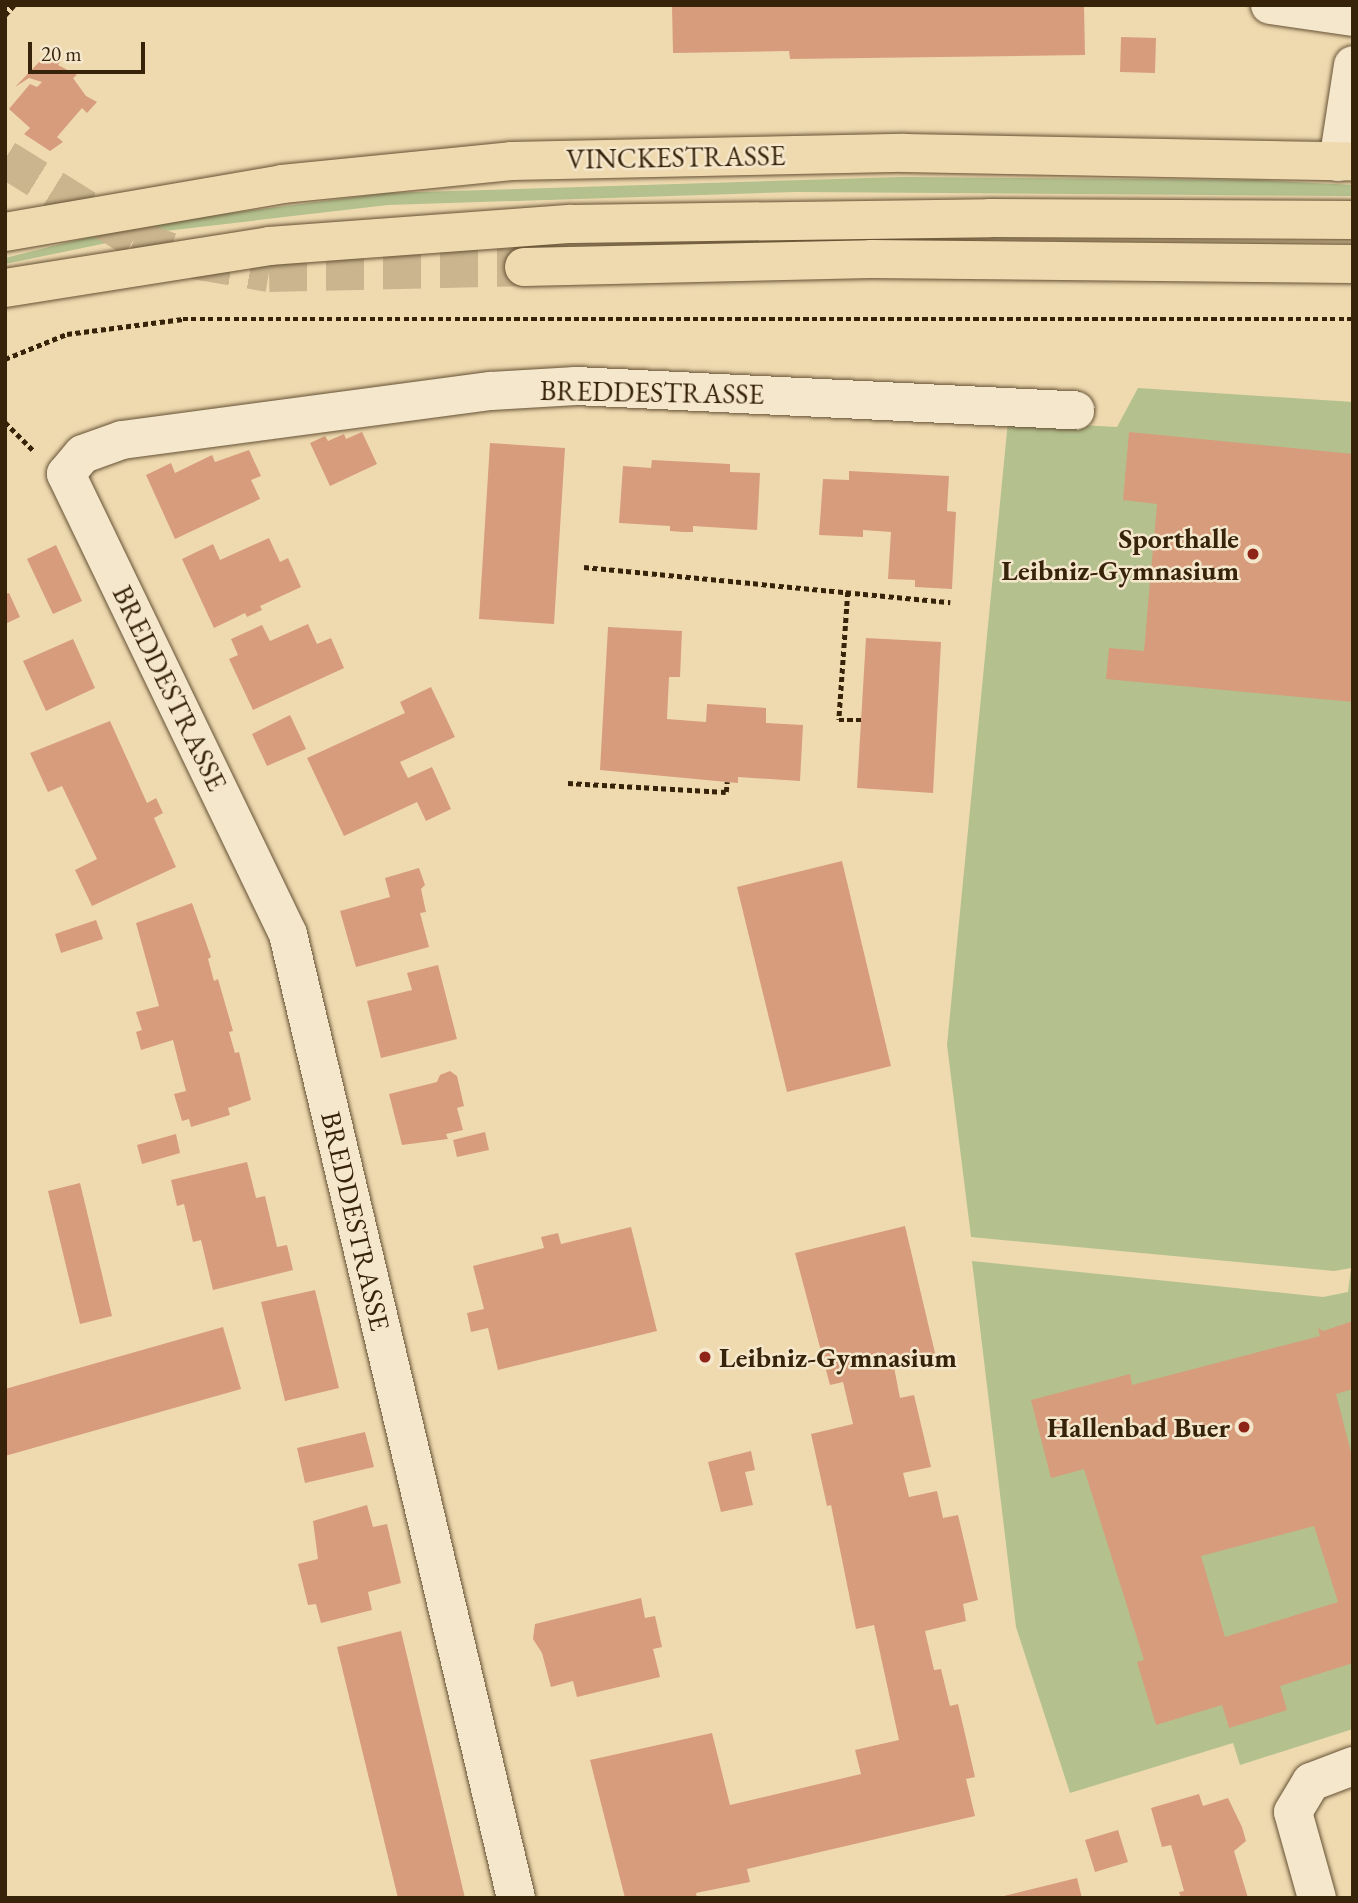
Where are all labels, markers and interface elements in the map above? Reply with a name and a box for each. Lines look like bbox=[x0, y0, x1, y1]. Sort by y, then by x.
scale bar bbox=[32, 28, 149, 72]
text: 20 m bbox=[41, 40, 82, 67]
street label: VINCKESTRASSE bbox=[566, 138, 786, 176]
street label: BREDDESTRASSE bbox=[540, 373, 764, 411]
place label: Sporthalle Leibniz-Gymnasium bbox=[1001, 521, 1239, 587]
marker: Sporthalle Leibniz-Gymnasium bbox=[1245, 546, 1261, 562]
street label: BREDDESTRASSE bbox=[106, 580, 234, 796]
street label: BREDDESTRASSE bbox=[314, 1108, 398, 1334]
place label: Leibniz-Gymnasium bbox=[719, 1340, 957, 1374]
marker: Leibniz-Gymnasium bbox=[697, 1349, 713, 1365]
place label: Hallenbad Buer bbox=[1047, 1410, 1230, 1444]
marker: Hallenbad Buer bbox=[1236, 1419, 1252, 1435]

